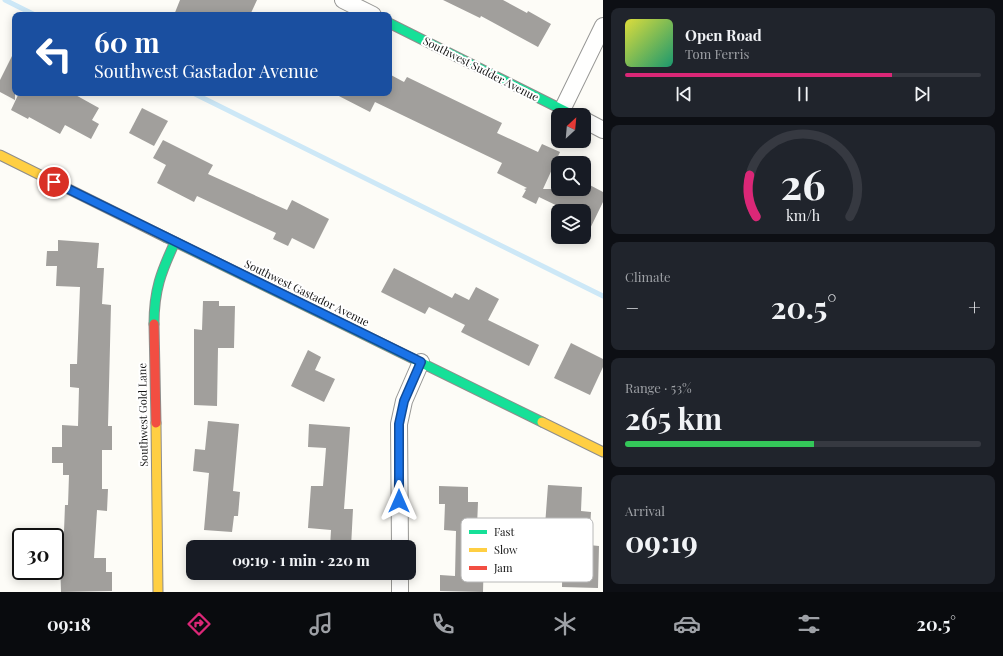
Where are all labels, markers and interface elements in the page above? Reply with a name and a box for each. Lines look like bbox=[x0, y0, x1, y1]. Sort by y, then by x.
text: 60 m bbox=[94, 23, 160, 60]
text: Open Road bbox=[685, 25, 762, 45]
icon: left bbox=[28, 28, 80, 80]
street label: Southwest Sudder Avenue bbox=[421, 33, 542, 104]
text: Tom Ferris bbox=[685, 45, 749, 62]
text: Southwest Gastador Avenue bbox=[94, 59, 318, 83]
icon: previous bbox=[673, 83, 695, 105]
icon: pause bbox=[792, 83, 814, 105]
icon: next bbox=[911, 83, 933, 105]
north arrow bbox=[551, 108, 591, 148]
map controls bbox=[551, 108, 591, 244]
text: 26 bbox=[780, 155, 826, 210]
button: search bbox=[551, 156, 591, 196]
pin bbox=[37, 165, 71, 199]
icon: arrive bbox=[43, 171, 65, 193]
button: layers bbox=[551, 204, 591, 244]
text: km/h bbox=[786, 206, 821, 225]
street label: Southwest Gastador Avenue bbox=[242, 256, 373, 330]
text: Climate bbox=[625, 268, 671, 285]
text: 20.5° bbox=[771, 287, 837, 327]
text: − bbox=[625, 292, 639, 322]
text: + bbox=[968, 292, 981, 322]
street label: Southwest Gold Lane bbox=[134, 363, 151, 467]
text: Range · 53% bbox=[625, 379, 692, 396]
text: 265 km bbox=[625, 398, 722, 438]
position arrow bbox=[378, 480, 420, 522]
text: Arrival bbox=[625, 502, 665, 519]
legend bbox=[461, 518, 593, 582]
text: 09:19 bbox=[625, 521, 698, 561]
text: Fast bbox=[494, 524, 514, 539]
speed limit sign: 30 bbox=[12, 528, 64, 580]
text: Slow bbox=[494, 542, 518, 557]
text: 09:19 · 1 min · 220 m bbox=[232, 550, 370, 570]
text: Jam bbox=[493, 560, 513, 575]
icon: directions bbox=[185, 610, 213, 638]
icon: music bbox=[307, 610, 335, 638]
icon: phone bbox=[429, 610, 457, 638]
icon: climate bbox=[551, 610, 579, 638]
icon: car bbox=[673, 610, 701, 638]
icon: filters bbox=[795, 610, 823, 638]
text: 09:18 bbox=[47, 612, 91, 636]
text: 20.5° bbox=[917, 612, 956, 636]

